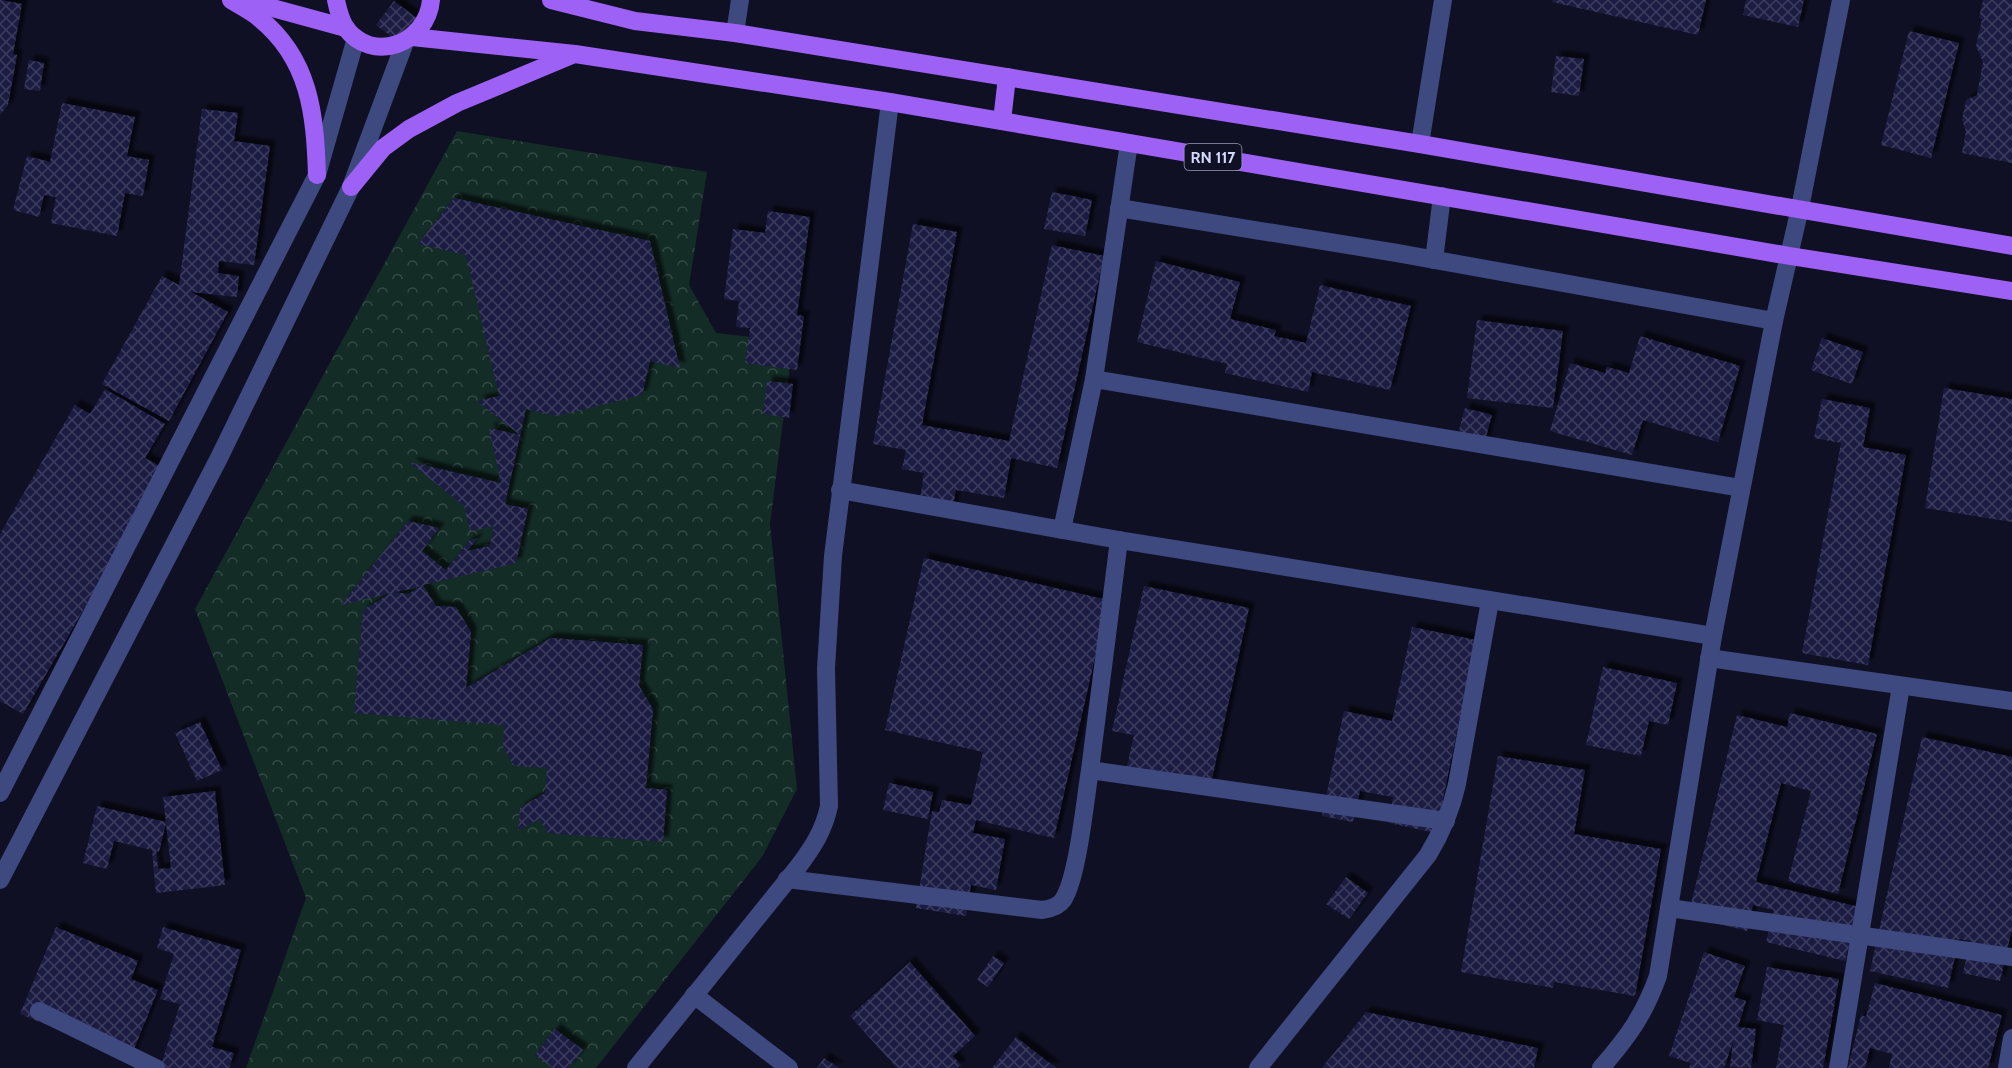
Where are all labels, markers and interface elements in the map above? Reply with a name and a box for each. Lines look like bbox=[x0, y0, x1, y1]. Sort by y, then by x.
road number: RN 117 bbox=[1184, 144, 1242, 170]

